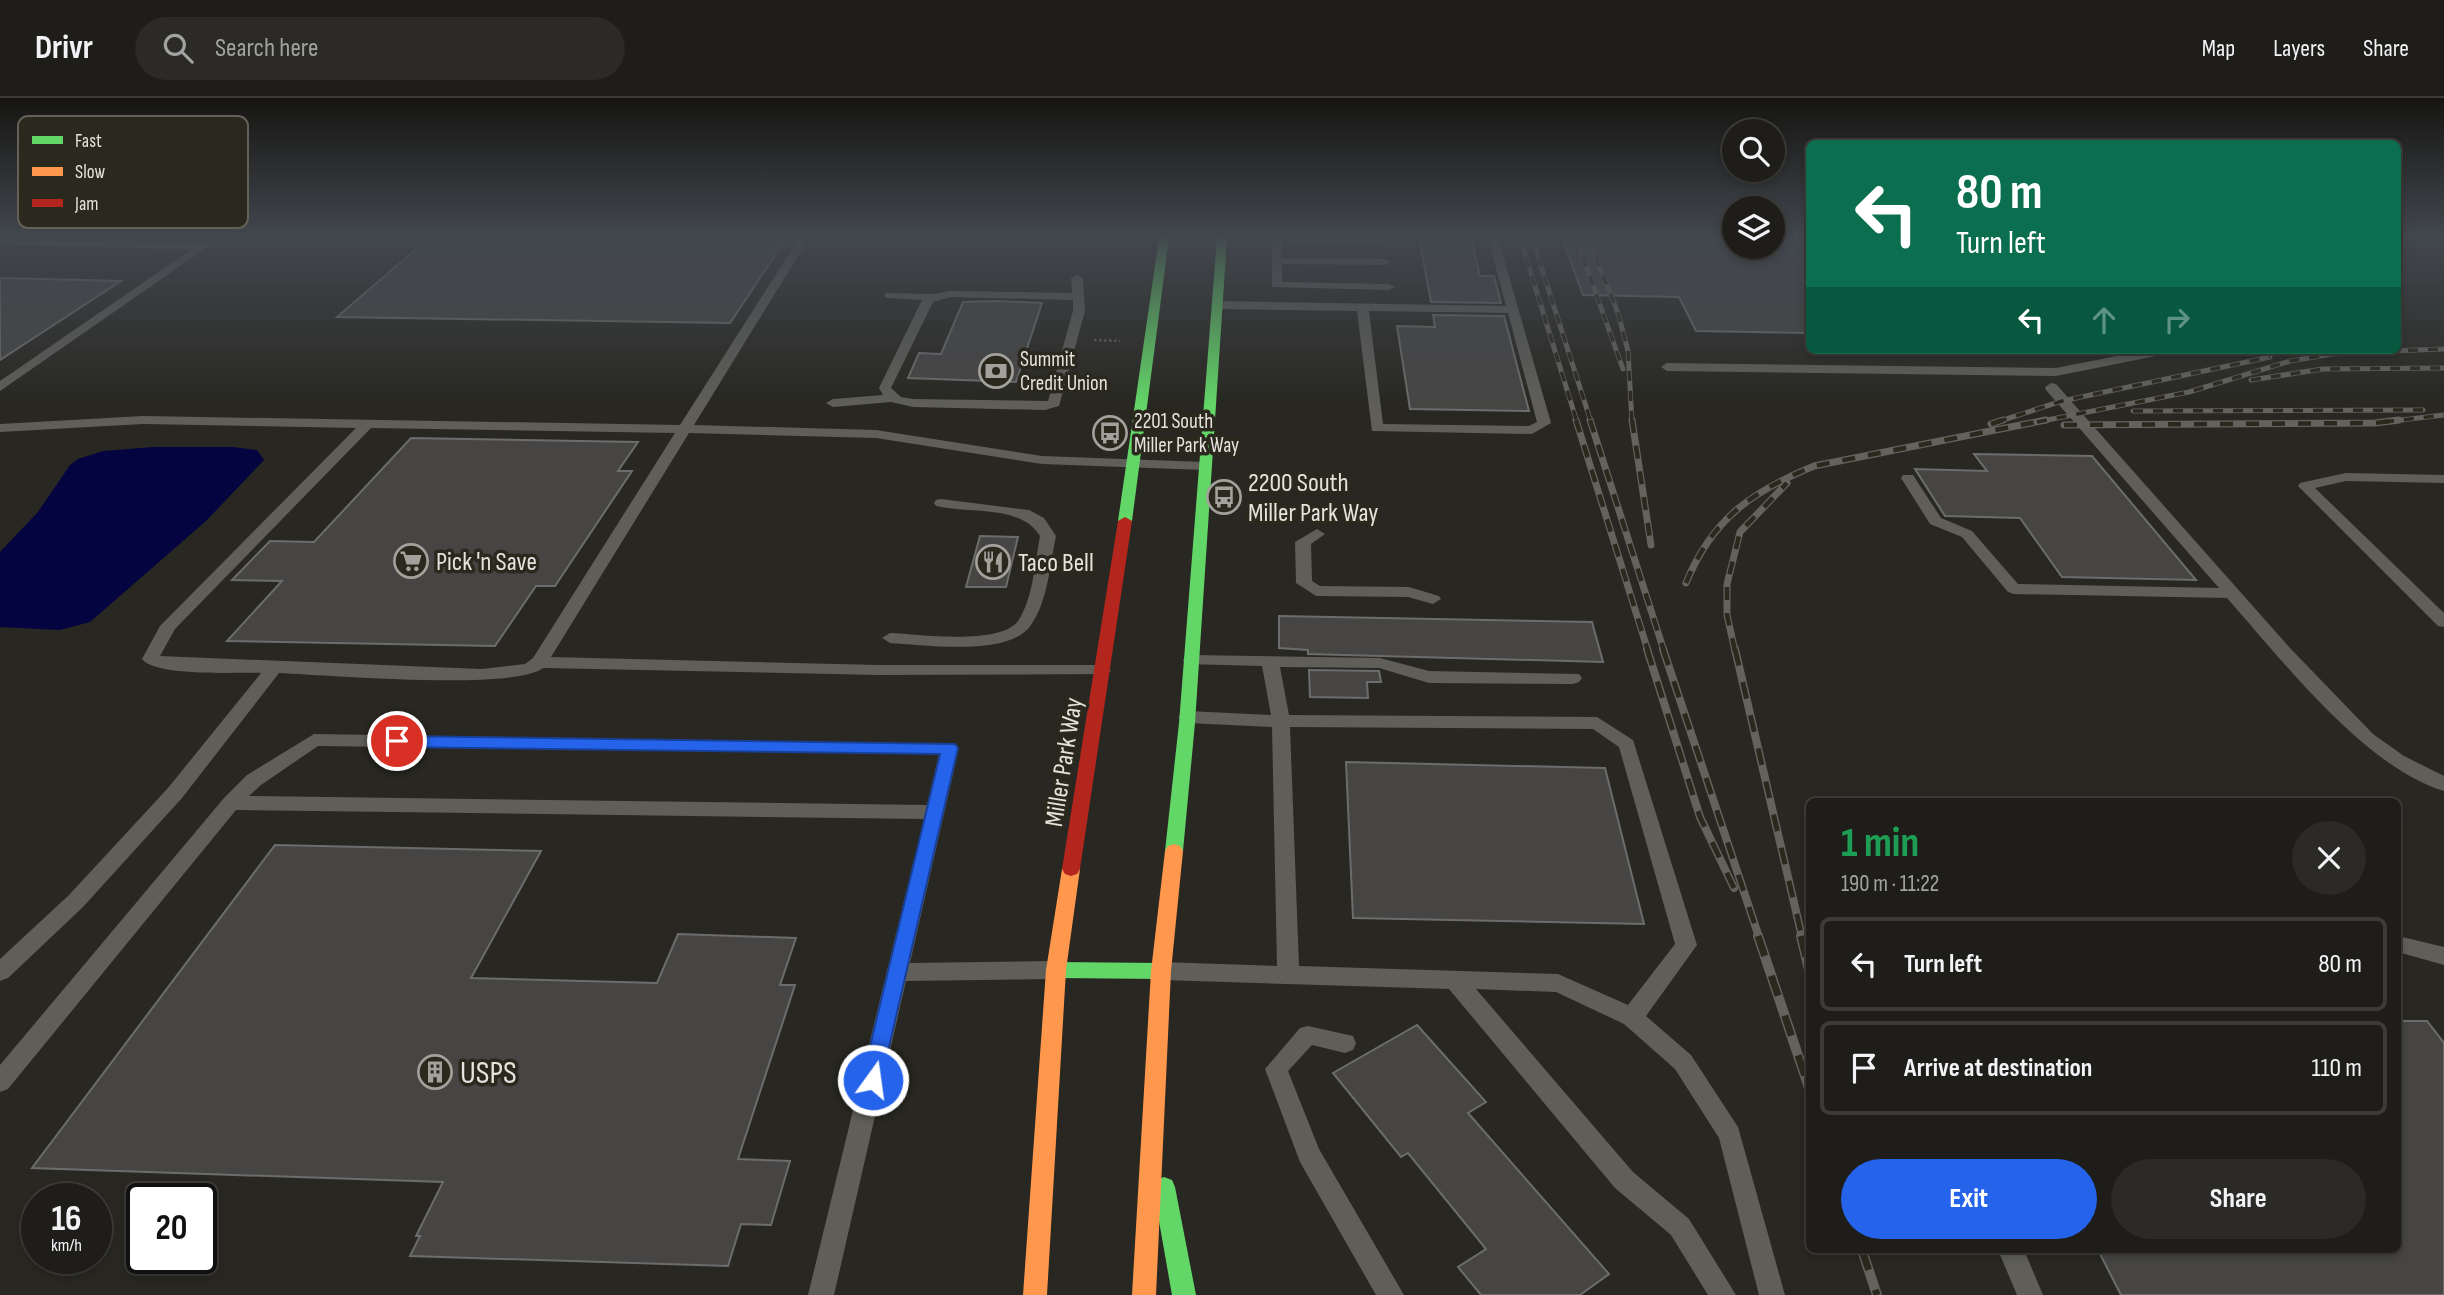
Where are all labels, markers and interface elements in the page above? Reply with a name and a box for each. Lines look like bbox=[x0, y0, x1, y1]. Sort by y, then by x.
search box bbox=[135, 17, 625, 80]
text: Drivr bbox=[35, 28, 93, 68]
icon: search bbox=[159, 29, 197, 67]
text: Search here bbox=[215, 33, 318, 64]
text: Map bbox=[2202, 34, 2235, 63]
text: Layers bbox=[2273, 34, 2325, 63]
text: Share bbox=[2363, 34, 2409, 63]
legend bbox=[18, 116, 248, 228]
map controls bbox=[1722, 119, 1785, 259]
button: search bbox=[1722, 119, 1785, 182]
text: Fast bbox=[75, 130, 102, 153]
text: Slow bbox=[75, 161, 105, 184]
text: 80 m bbox=[1956, 164, 2043, 223]
icon: left bbox=[1841, 168, 1932, 259]
text: Jam bbox=[74, 193, 98, 216]
button: layers bbox=[1722, 196, 1785, 259]
text: Turn left bbox=[1956, 224, 2046, 263]
icon: left bbox=[2012, 301, 2050, 339]
icon: ahead bbox=[2085, 301, 2123, 339]
icon: right bbox=[2158, 301, 2196, 339]
place label: Summit Credit Union bbox=[1020, 347, 1108, 396]
bank icon: Summit Credit Union bbox=[977, 352, 1015, 390]
place label: 2201 South Miller Park Way bbox=[1134, 409, 1239, 458]
bus stop icon: 2201 South Miller Park Way bbox=[1091, 414, 1129, 452]
place label: 2200 South Miller Park Way bbox=[1248, 468, 1378, 529]
bus stop icon: 2200 South Miller Park Way bbox=[1205, 478, 1243, 516]
supermarket icon: Pick 'n Save bbox=[392, 542, 430, 580]
restaurant icon: Taco Bell bbox=[974, 543, 1012, 581]
place label: Pick 'n Save bbox=[436, 547, 537, 578]
place label: Taco Bell bbox=[1018, 548, 1094, 579]
street label: Miller Park Way bbox=[1039, 695, 1090, 829]
pin bbox=[367, 711, 427, 771]
icon: arrive bbox=[378, 722, 416, 760]
text: 1 min bbox=[1841, 818, 1919, 869]
button: close bbox=[2292, 821, 2366, 895]
text: 190 m · 11:22 bbox=[1841, 870, 1939, 898]
icon: left bbox=[1845, 945, 1883, 983]
text: Turn left bbox=[1904, 949, 1982, 980]
text: 80 m bbox=[2318, 949, 2362, 980]
position arrow bbox=[836, 1043, 910, 1117]
icon: arrive bbox=[1845, 1049, 1883, 1087]
building icon: USPS bbox=[416, 1053, 454, 1091]
text: Arrive at destination bbox=[1904, 1053, 2092, 1084]
text: 110 m bbox=[2311, 1053, 2362, 1084]
place label: USPS bbox=[460, 1054, 517, 1093]
button: Exit bbox=[1841, 1159, 2097, 1239]
button: Share bbox=[2111, 1159, 2366, 1239]
speed limit sign: 20 bbox=[126, 1183, 217, 1274]
text: 16 bbox=[51, 1198, 82, 1241]
text: km/h bbox=[51, 1235, 82, 1256]

